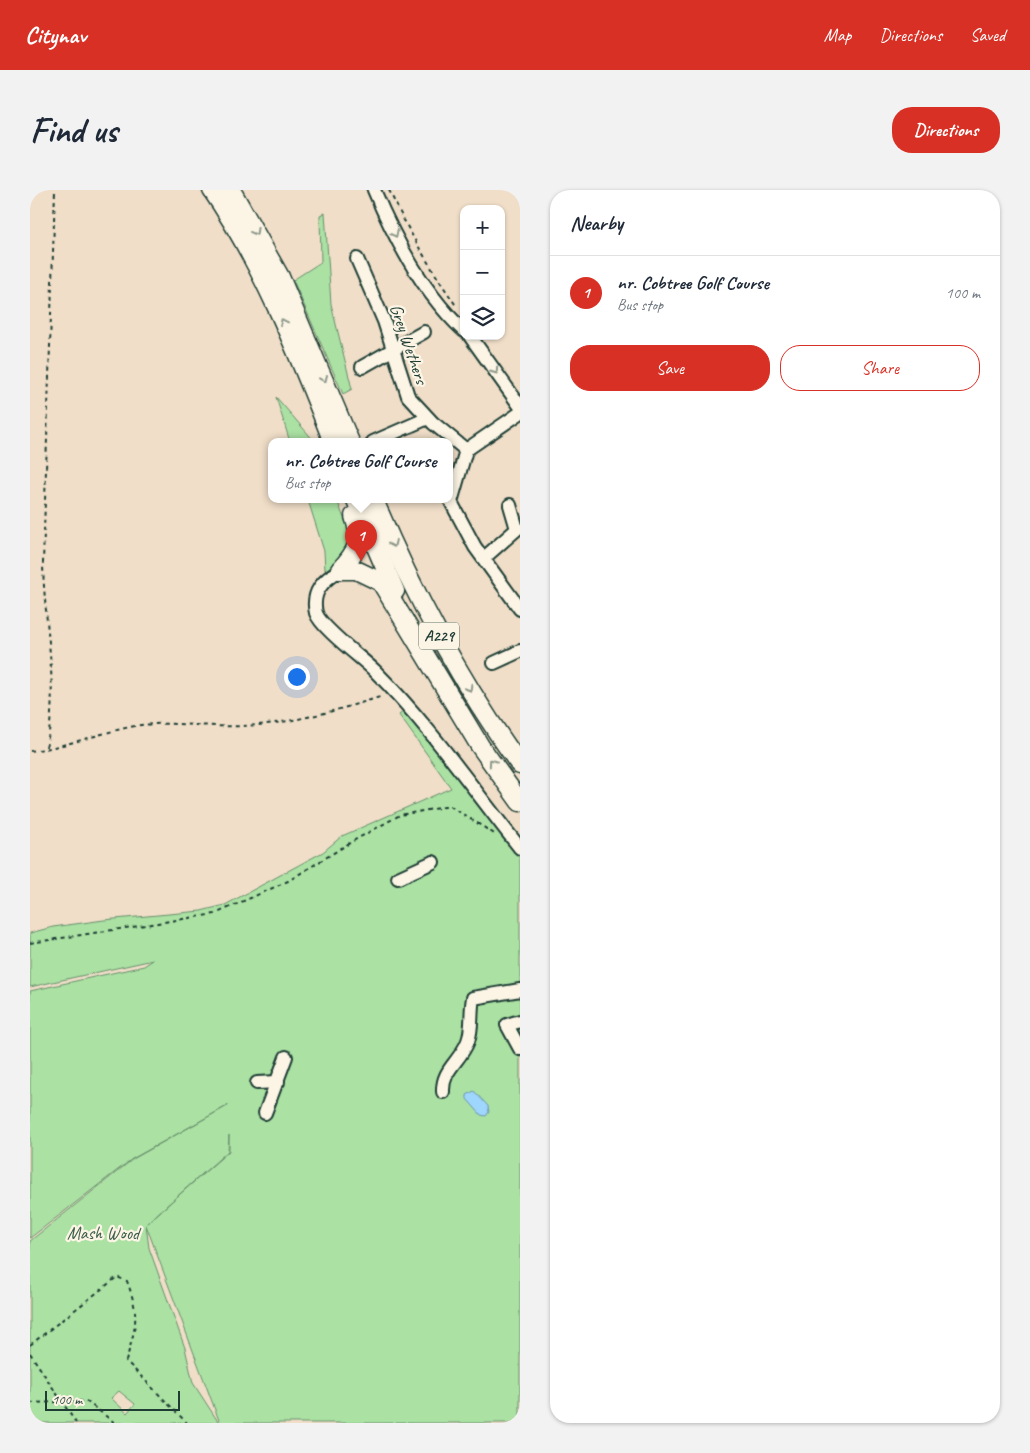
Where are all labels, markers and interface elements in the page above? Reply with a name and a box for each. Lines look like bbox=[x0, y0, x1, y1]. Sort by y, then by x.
text: Citynav bbox=[25, 20, 86, 50]
text: Map bbox=[824, 24, 851, 46]
text: Directions bbox=[879, 24, 942, 46]
text: Saved bbox=[970, 24, 1005, 46]
button: Directions bbox=[892, 107, 1000, 153]
text: Find us bbox=[30, 108, 117, 153]
map controls bbox=[460, 205, 505, 340]
button: + bbox=[460, 205, 505, 250]
text: Nearby bbox=[570, 210, 623, 236]
one-way arrow bbox=[249, 227, 259, 236]
one-way arrow bbox=[389, 229, 399, 238]
button: − bbox=[460, 250, 505, 295]
text: nr. Cobtree Golf Course bbox=[617, 271, 769, 295]
text: 1 bbox=[582, 283, 590, 303]
text: 100 m bbox=[946, 283, 980, 303]
button: layers bbox=[460, 295, 505, 340]
text: Bus stop bbox=[617, 295, 663, 315]
street label: Grey Wethers bbox=[385, 301, 434, 389]
one-way arrow bbox=[279, 318, 289, 327]
button: Save bbox=[570, 345, 770, 391]
button: Share bbox=[780, 345, 980, 391]
one-way arrow bbox=[489, 365, 498, 375]
one-way arrow bbox=[318, 374, 329, 383]
popup bbox=[268, 438, 453, 503]
text: nr. Cobtree Golf Course bbox=[285, 449, 436, 473]
text: Bus stop bbox=[285, 473, 331, 493]
pin: 1 bbox=[345, 520, 377, 561]
one-way arrow bbox=[387, 539, 398, 548]
road number: A229 bbox=[419, 622, 459, 650]
your location bbox=[284, 664, 310, 690]
one-way arrow bbox=[463, 682, 473, 691]
one-way arrow bbox=[489, 758, 498, 768]
park label: Mash Wood bbox=[67, 1222, 142, 1244]
scale bar bbox=[45, 1388, 180, 1411]
text: 100 m bbox=[52, 1391, 82, 1408]

